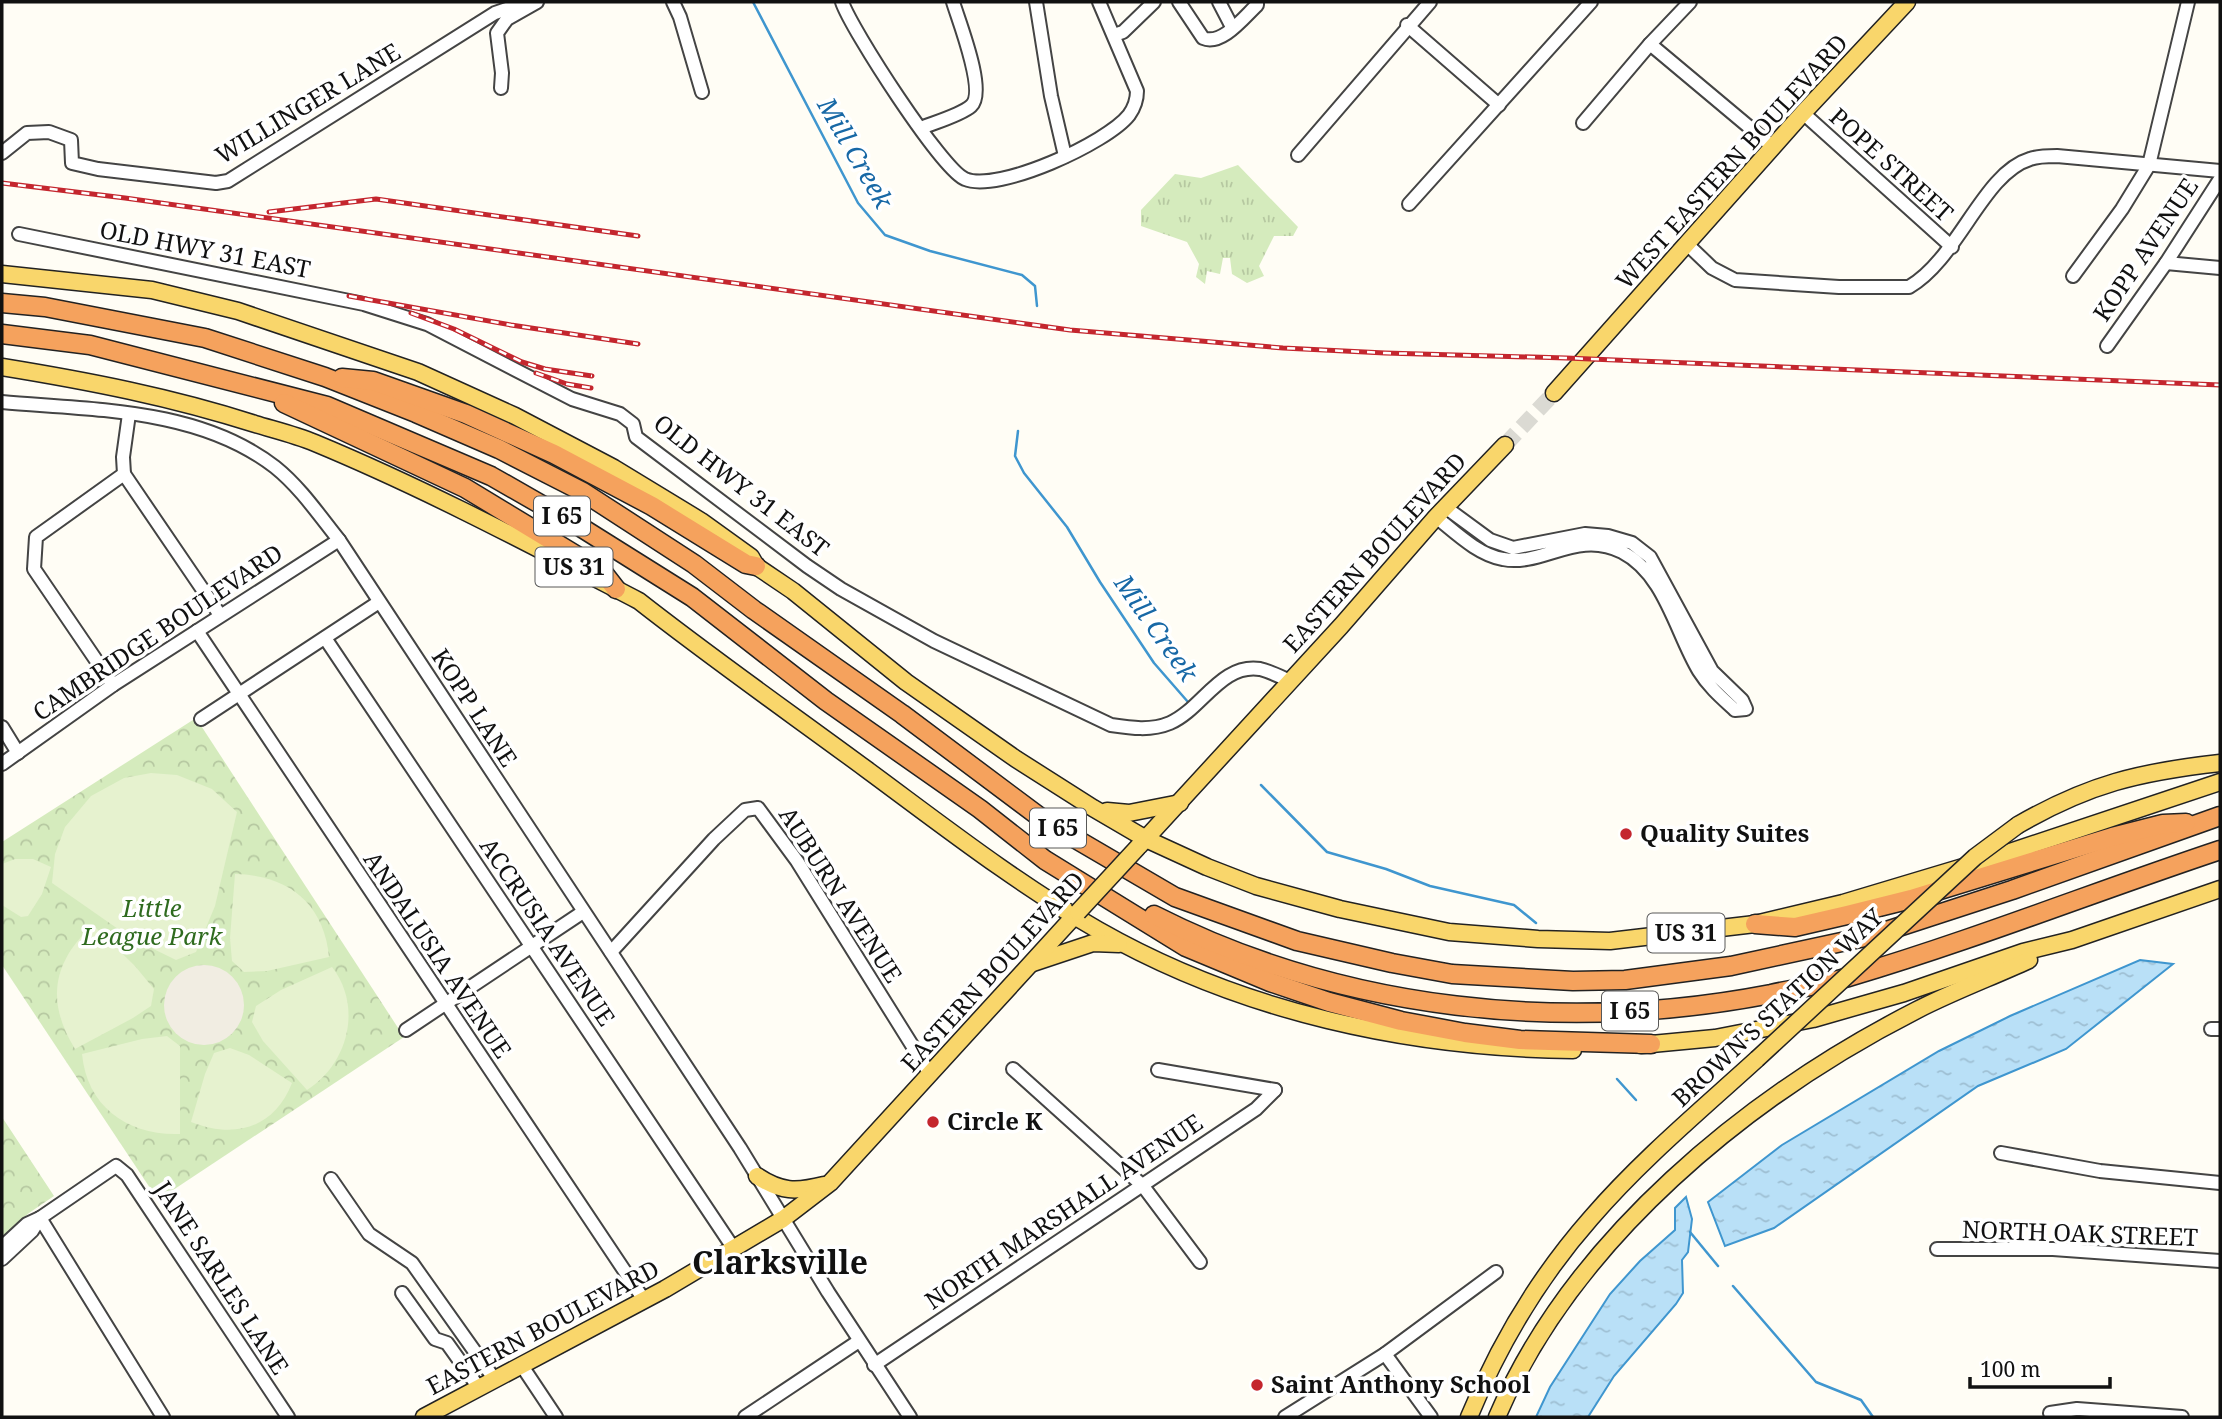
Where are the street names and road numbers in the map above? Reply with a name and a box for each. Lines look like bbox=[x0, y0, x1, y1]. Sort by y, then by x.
street label: WEST EASTERN BOULEVARD bbox=[1607, 26, 1854, 296]
street label: WILLINGER LANE bbox=[209, 34, 406, 171]
street label: POPE STREET bbox=[1823, 100, 1961, 228]
street label: KOPP AVENUE bbox=[2085, 171, 2205, 327]
street label: OLD HWY 31 EAST bbox=[97, 212, 314, 285]
street label: OLD HWY 31 EAST bbox=[647, 406, 837, 564]
street label: EASTERN BOULEVARD bbox=[1275, 445, 1473, 659]
road number: I 65 bbox=[534, 496, 590, 536]
street label: CAMBRIDGE BOULEVARD bbox=[26, 536, 289, 728]
road number: US 31 bbox=[536, 548, 612, 586]
street label: KOPP LANE bbox=[425, 642, 526, 773]
street label: AUBURN AVENUE bbox=[772, 800, 911, 988]
road number: I 65 bbox=[1030, 808, 1086, 848]
street label: ACCRUSIA AVENUE bbox=[473, 831, 624, 1032]
street label: ANDALUSIA AVENUE bbox=[357, 844, 520, 1064]
street label: EASTERN BOULEVARD bbox=[893, 864, 1091, 1078]
street label: BROWN'S STATION WAY bbox=[1664, 900, 1890, 1113]
road number: US 31 bbox=[1648, 914, 1724, 952]
road number: I 65 bbox=[1602, 992, 1658, 1030]
street label: NORTH MARSHALL AVENUE bbox=[918, 1105, 1208, 1316]
street label: JANE SARLES LANE bbox=[147, 1173, 297, 1380]
street label: NORTH OAK STREET bbox=[1961, 1212, 2199, 1253]
street label: EASTERN BOULEVARD bbox=[420, 1251, 664, 1402]

